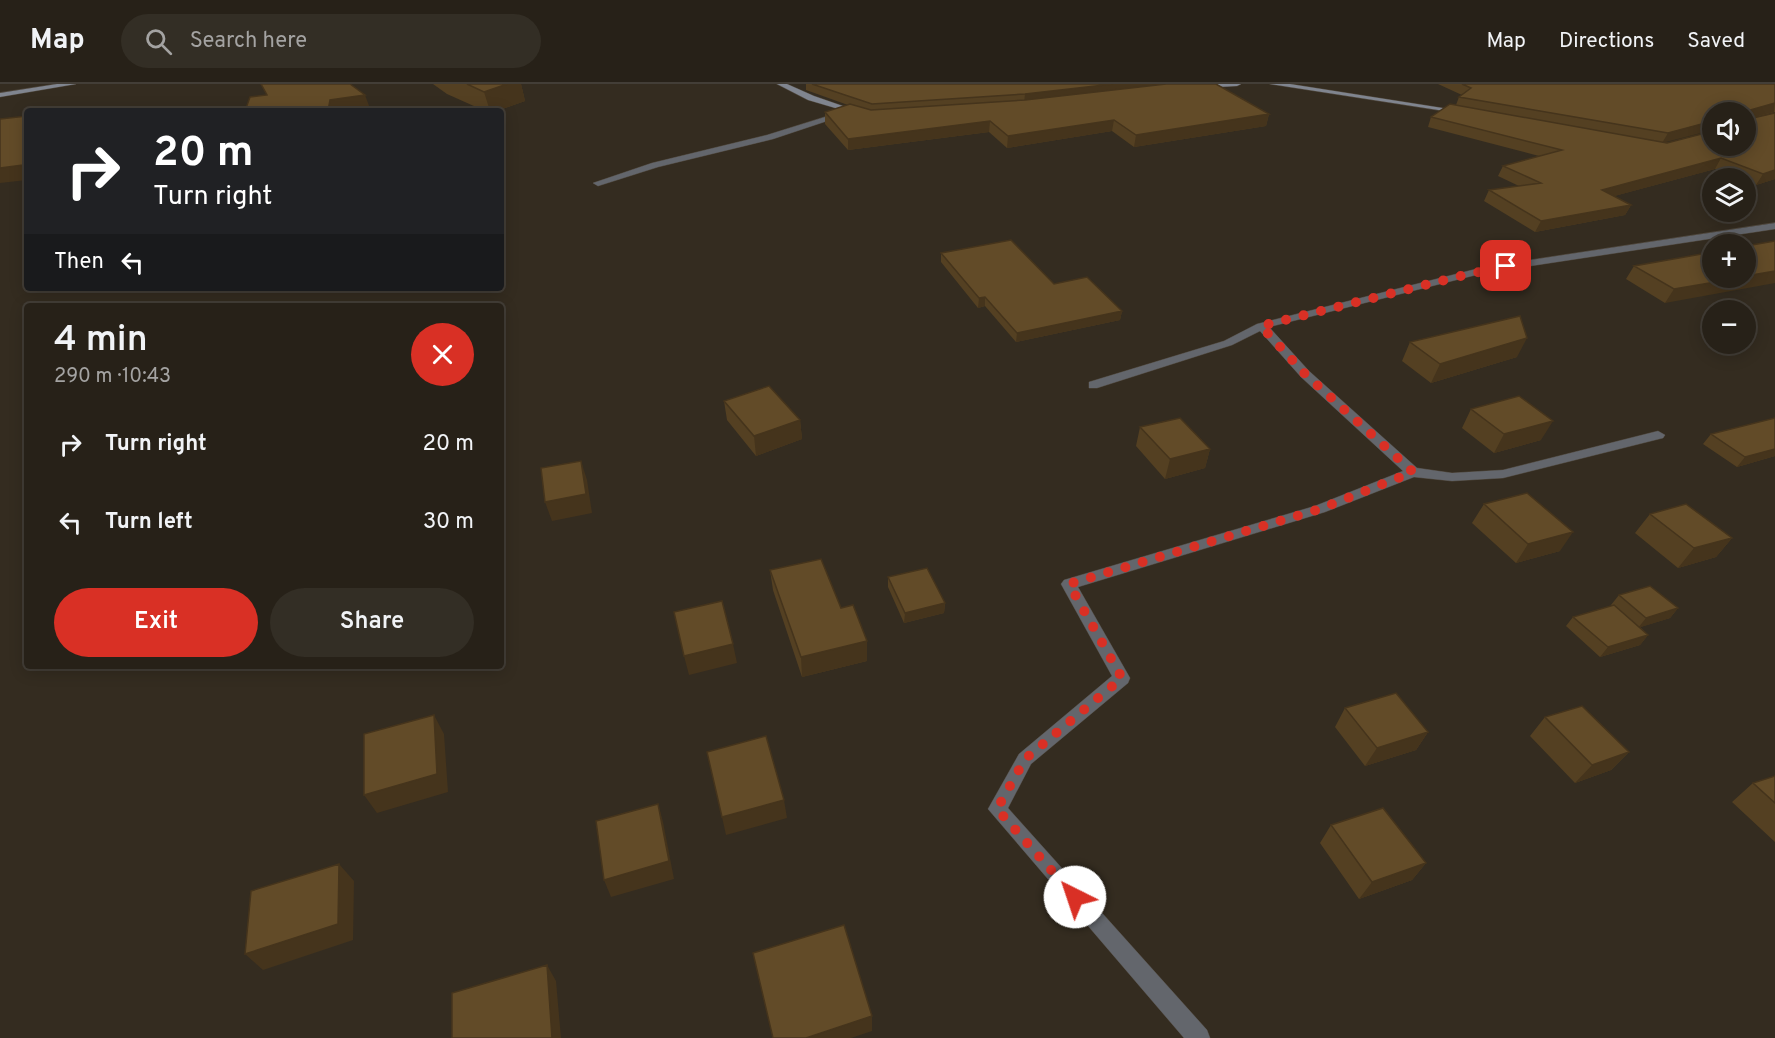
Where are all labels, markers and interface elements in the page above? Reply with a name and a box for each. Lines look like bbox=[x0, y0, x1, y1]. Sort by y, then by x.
search box bbox=[121, 14, 541, 68]
text: Map bbox=[30, 23, 85, 59]
icon: search bbox=[142, 25, 175, 58]
text: Search here bbox=[190, 28, 307, 55]
text: Map bbox=[1486, 28, 1526, 55]
text: Directions bbox=[1559, 28, 1654, 55]
text: Saved bbox=[1687, 28, 1745, 55]
map controls bbox=[1702, 102, 1756, 354]
button: sound bbox=[1702, 102, 1756, 156]
text: 20 m bbox=[153, 128, 254, 181]
icon: right bbox=[54, 132, 132, 210]
button: layers bbox=[1702, 168, 1756, 222]
text: Turn right bbox=[153, 180, 272, 214]
button: + bbox=[1702, 234, 1756, 288]
pin bbox=[1480, 240, 1531, 291]
icon: left bbox=[116, 246, 149, 279]
text: Then bbox=[54, 249, 104, 276]
icon: arrive bbox=[1489, 249, 1522, 282]
button: − bbox=[1702, 300, 1756, 354]
text: 4 min bbox=[54, 318, 148, 364]
button: close bbox=[411, 323, 474, 386]
text: 290 m · 10:43 bbox=[54, 364, 171, 390]
icon: right bbox=[54, 428, 87, 461]
text: Turn right bbox=[105, 431, 207, 458]
text: 20 m bbox=[423, 431, 474, 458]
icon: left bbox=[54, 506, 87, 539]
text: Turn left bbox=[105, 509, 193, 536]
text: 30 m bbox=[423, 509, 474, 536]
button: Exit bbox=[54, 588, 258, 657]
button: Share bbox=[270, 588, 474, 657]
position arrow bbox=[1043, 865, 1107, 929]

